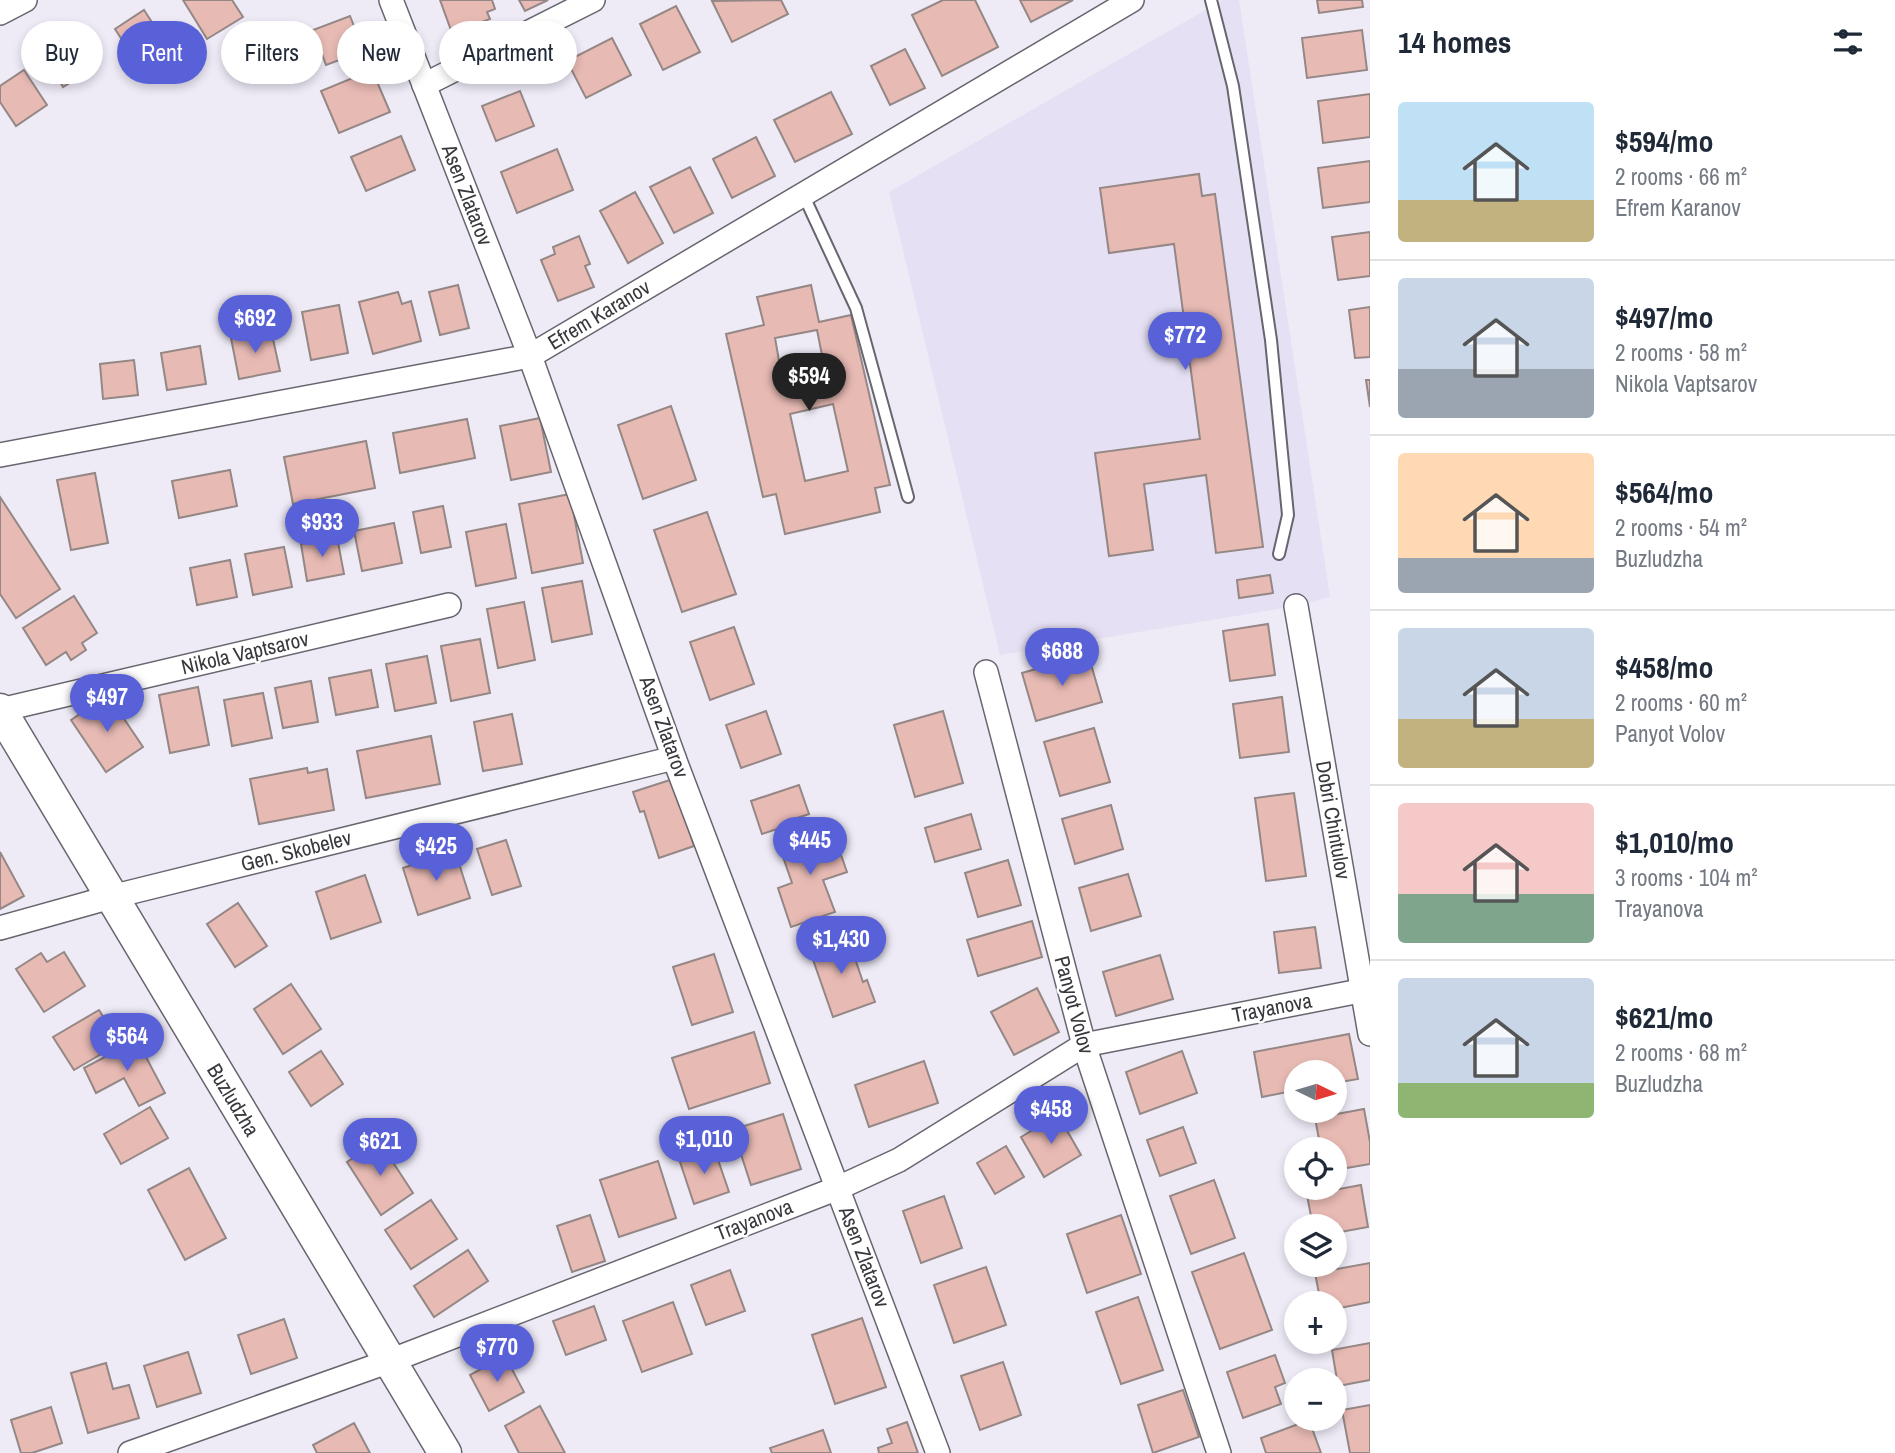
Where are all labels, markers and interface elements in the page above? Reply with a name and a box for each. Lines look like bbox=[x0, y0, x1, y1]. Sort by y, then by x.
chip: Buy bbox=[21, 21, 103, 84]
chip: Rent bbox=[117, 21, 207, 84]
chip: Filters bbox=[221, 21, 323, 84]
chip: New bbox=[337, 21, 425, 84]
chip: Apartment bbox=[439, 21, 577, 84]
text: 14 homes bbox=[1398, 22, 1512, 62]
icon: filters bbox=[1829, 23, 1867, 61]
text: $594/mo bbox=[1615, 121, 1713, 161]
icon: home bbox=[1454, 130, 1538, 214]
street label: Asen Zlatarov bbox=[435, 139, 500, 250]
text: 2 rooms · 66 m² bbox=[1615, 161, 1747, 192]
text: Efrem Karanov bbox=[1615, 192, 1741, 223]
street label: Efrem Karanov bbox=[542, 272, 656, 357]
pin: $692 bbox=[214, 296, 296, 355]
text: $497/mo bbox=[1615, 297, 1713, 337]
text: $692 bbox=[234, 302, 276, 333]
icon: home bbox=[1454, 306, 1538, 390]
pin: $772 bbox=[1144, 312, 1226, 372]
text: $772 bbox=[1164, 319, 1206, 350]
text: 2 rooms · 58 m² bbox=[1615, 337, 1747, 368]
pin: $594 bbox=[768, 354, 850, 413]
text: $594 bbox=[788, 360, 830, 391]
text: Nikola Vaptsarov bbox=[1615, 368, 1757, 399]
text: $564/mo bbox=[1615, 472, 1713, 512]
icon: home bbox=[1454, 481, 1538, 565]
pin: $933 bbox=[281, 500, 363, 559]
text: $933 bbox=[301, 506, 343, 537]
text: 2 rooms · 54 m² bbox=[1615, 512, 1747, 543]
text: Buzludzha bbox=[1615, 543, 1703, 574]
street label: Nikola Vaptsarov bbox=[178, 624, 312, 681]
pin: $688 bbox=[1021, 628, 1103, 688]
text: $688 bbox=[1041, 635, 1083, 666]
text: $458/mo bbox=[1615, 647, 1713, 687]
icon: home bbox=[1454, 656, 1538, 740]
street label: Asen Zlatarov bbox=[632, 671, 696, 782]
pin: $497 bbox=[66, 674, 148, 734]
text: $497 bbox=[86, 681, 128, 712]
text: 2 rooms · 60 m² bbox=[1615, 687, 1747, 718]
text: Panyot Volov bbox=[1615, 718, 1725, 749]
street label: Dobri Chintulov bbox=[1309, 758, 1358, 882]
pin: $445 bbox=[769, 818, 851, 877]
text: $1,010/mo bbox=[1615, 822, 1734, 862]
street label: Gen. Skobelev bbox=[238, 823, 355, 878]
pin: $425 bbox=[395, 824, 477, 883]
text: $445 bbox=[789, 824, 831, 855]
text: $425 bbox=[415, 830, 457, 861]
icon: home bbox=[1454, 831, 1538, 915]
text: 3 rooms · 104 m² bbox=[1615, 862, 1758, 893]
text: Trayanova bbox=[1615, 893, 1703, 924]
pin: $1,430 bbox=[784, 916, 898, 976]
text: $1,430 bbox=[812, 923, 870, 954]
street label: Panyot Volov bbox=[1047, 953, 1102, 1058]
street label: Trayanova bbox=[1230, 985, 1315, 1029]
text: $621/mo bbox=[1615, 997, 1713, 1037]
icon: home bbox=[1454, 1006, 1538, 1090]
pin: $564 bbox=[86, 1014, 168, 1073]
text: $564 bbox=[106, 1020, 148, 1051]
text: 2 rooms · 68 m² bbox=[1615, 1037, 1747, 1068]
street label: Buzludzha bbox=[200, 1058, 267, 1142]
north arrow bbox=[1284, 1060, 1348, 1124]
map controls bbox=[1284, 1060, 1347, 1431]
text: Buzludzha bbox=[1615, 1068, 1703, 1099]
pin: $458 bbox=[1010, 1086, 1092, 1146]
text: $458 bbox=[1030, 1093, 1072, 1124]
pin: $1,010 bbox=[647, 1116, 761, 1176]
pin: $621 bbox=[339, 1118, 421, 1178]
text: $1,010 bbox=[675, 1123, 733, 1154]
text: $621 bbox=[359, 1125, 401, 1156]
button: locate bbox=[1284, 1137, 1347, 1200]
street label: Trayanova bbox=[711, 1191, 797, 1248]
street label: Asen Zlatarov bbox=[832, 1201, 897, 1312]
button: layers bbox=[1284, 1214, 1347, 1277]
button: + bbox=[1284, 1291, 1347, 1354]
pin: $770 bbox=[456, 1324, 538, 1384]
text: $770 bbox=[476, 1331, 518, 1362]
button: − bbox=[1284, 1368, 1347, 1431]

